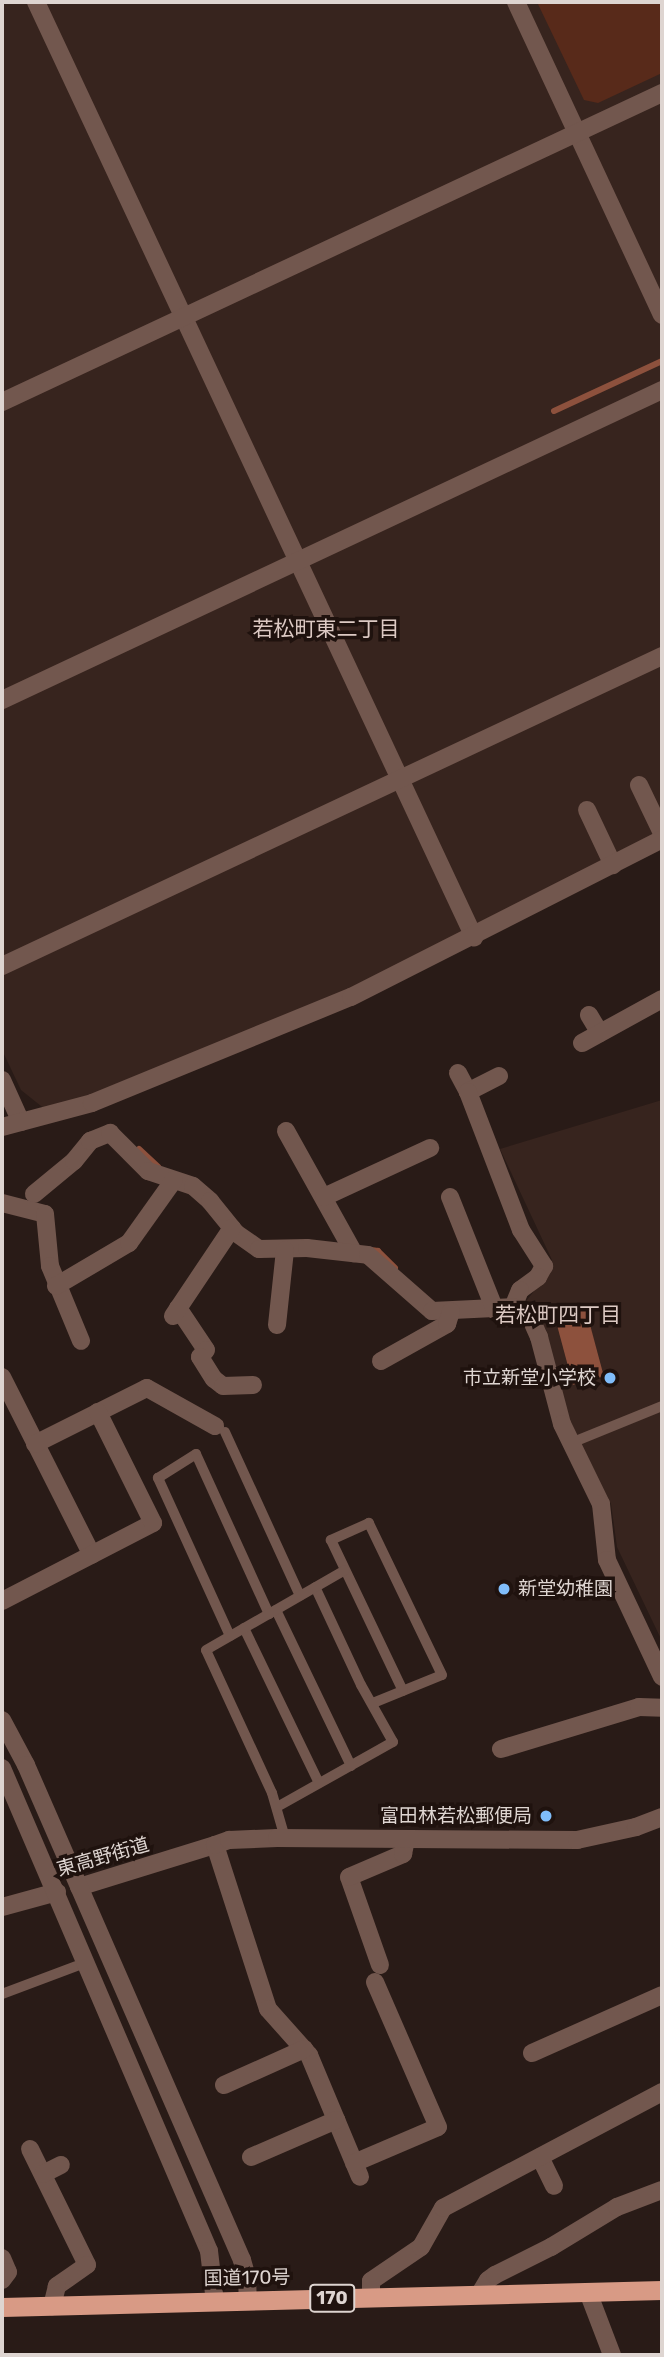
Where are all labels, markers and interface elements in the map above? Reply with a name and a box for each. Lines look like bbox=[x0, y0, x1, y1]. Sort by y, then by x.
district label: 若松町東二丁目 bbox=[253, 616, 399, 642]
district label: 若松町四丁目 bbox=[495, 1302, 621, 1328]
place label: 市立新堂小学校 bbox=[463, 1367, 596, 1389]
marker: 市立新堂小学校 bbox=[602, 1370, 618, 1386]
place label: 新堂幼稚園 bbox=[518, 1578, 613, 1600]
marker: 新堂幼稚園 bbox=[496, 1581, 512, 1597]
place label: 富田林若松郵便局 bbox=[380, 1805, 532, 1827]
marker: 富田林若松郵便局 bbox=[538, 1808, 554, 1824]
street label: 東高野街道 bbox=[54, 1833, 152, 1881]
street label: 国道170号 bbox=[203, 2266, 291, 2290]
road number: 170 bbox=[309, 2284, 355, 2312]

